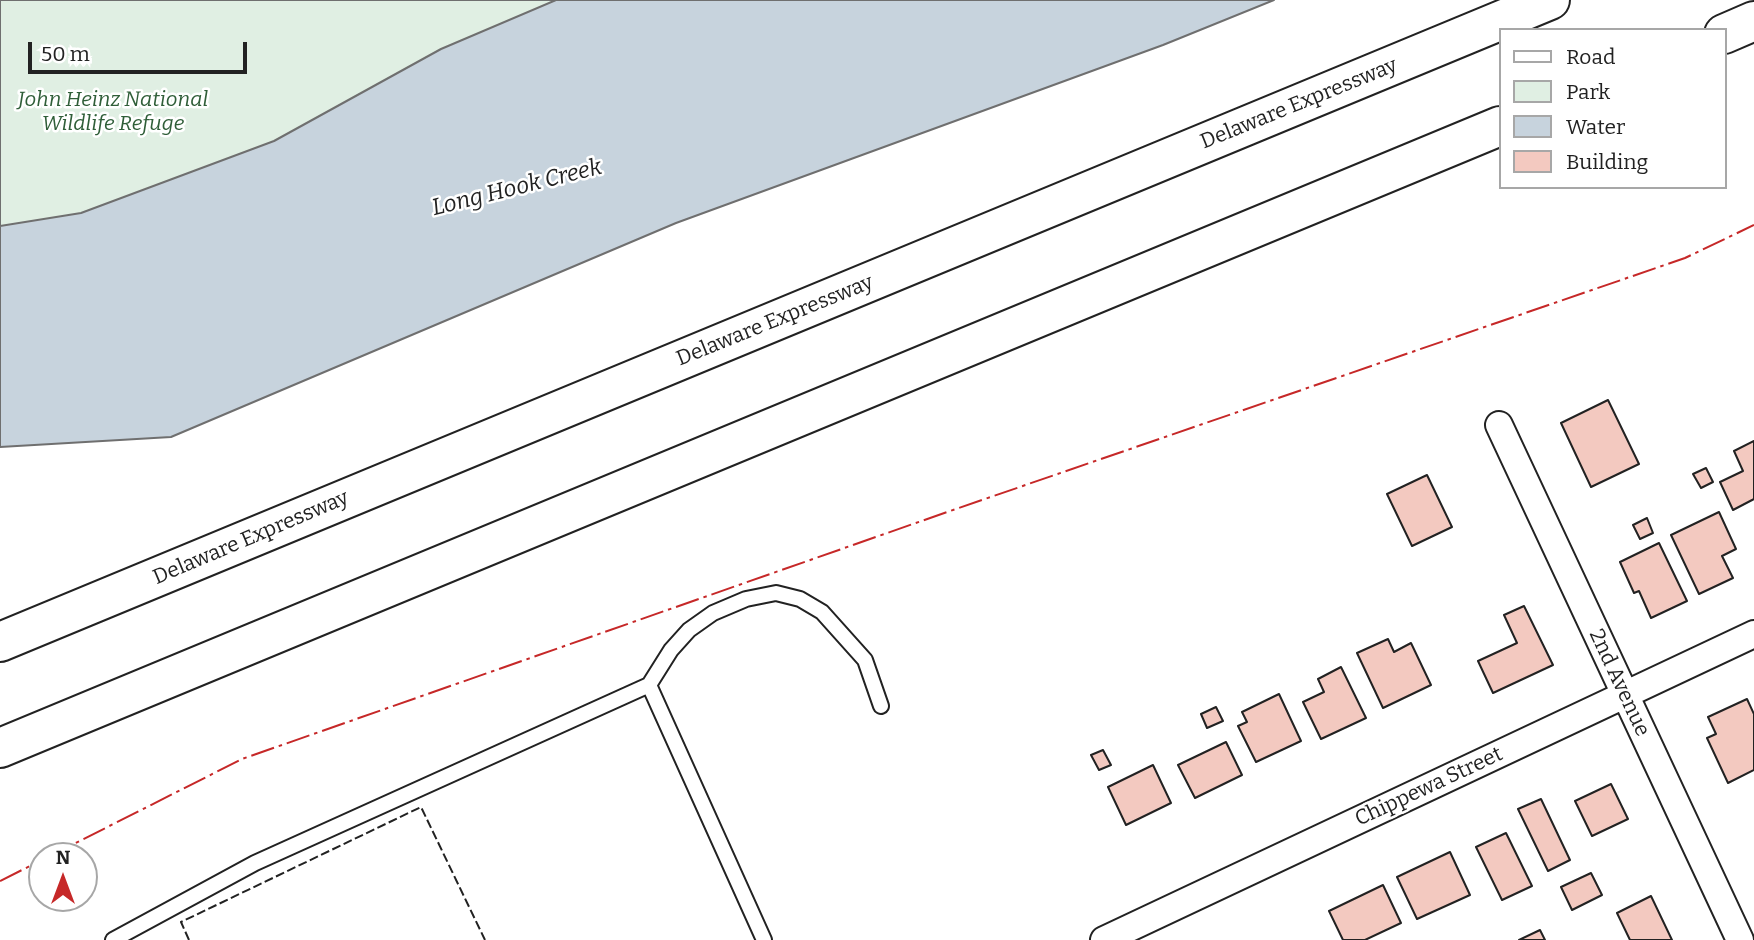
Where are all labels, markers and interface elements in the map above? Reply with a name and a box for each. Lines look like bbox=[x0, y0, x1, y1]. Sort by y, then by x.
scale bar bbox=[32, 28, 250, 72]
legend bbox=[1498, 28, 1726, 189]
text: 50 m bbox=[41, 41, 90, 67]
text: Road bbox=[1566, 44, 1615, 70]
street label: Delaware Expressway bbox=[1197, 53, 1401, 155]
text: Park bbox=[1566, 79, 1610, 105]
park label: John Heinz National Wildlife Refuge bbox=[18, 87, 208, 137]
text: Water bbox=[1566, 114, 1625, 140]
text: Building bbox=[1566, 149, 1648, 175]
water label: Long Hook Creek bbox=[429, 154, 605, 222]
street label: Delaware Expressway bbox=[673, 270, 877, 372]
street label: Delaware Expressway bbox=[149, 485, 353, 591]
street label: 2nd Avenue bbox=[1583, 625, 1655, 741]
street label: Chippewa Street bbox=[1351, 742, 1507, 832]
north arrow bbox=[28, 842, 98, 912]
text: N bbox=[56, 846, 70, 869]

